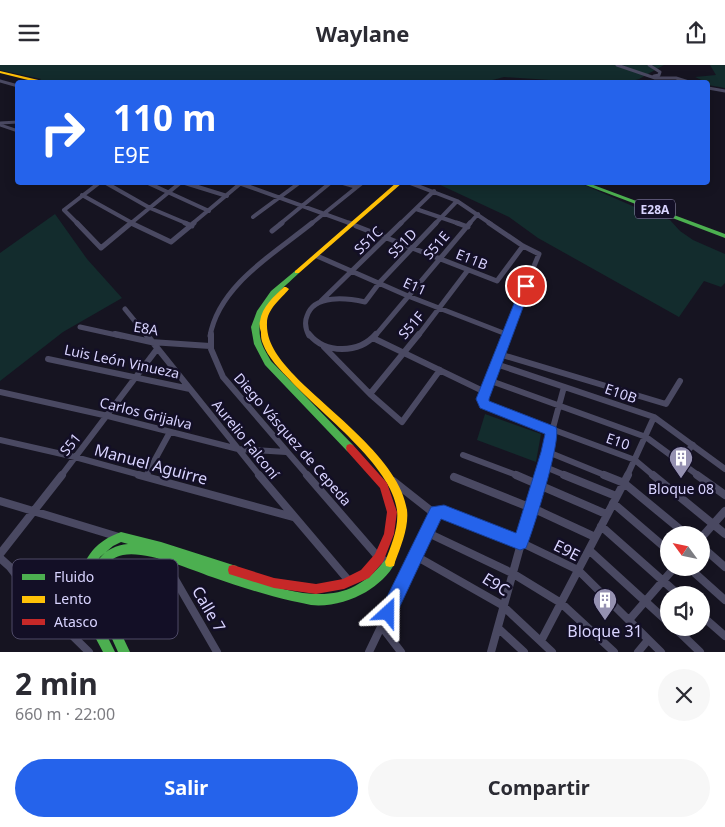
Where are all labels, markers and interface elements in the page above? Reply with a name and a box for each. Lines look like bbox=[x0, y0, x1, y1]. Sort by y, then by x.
text: Waylane bbox=[316, 18, 409, 48]
icon: menu bbox=[15, 19, 43, 47]
icon: share bbox=[682, 19, 710, 47]
text: 110 m bbox=[113, 94, 216, 141]
icon: right bbox=[30, 100, 95, 165]
text: E9E bbox=[113, 139, 150, 169]
road number: E28A bbox=[635, 199, 675, 219]
street label: S51C bbox=[350, 222, 386, 258]
street label: S51D bbox=[383, 224, 421, 262]
street label: S51E bbox=[418, 227, 454, 263]
street label: E11B bbox=[453, 244, 491, 274]
pin bbox=[505, 265, 547, 307]
street label: E11 bbox=[400, 272, 430, 300]
icon: arrive bbox=[512, 272, 540, 300]
street label: S51F bbox=[394, 307, 428, 343]
street label: E8A bbox=[132, 317, 160, 339]
street label: Luis León Vinueza bbox=[63, 339, 181, 383]
street label: Diego Vásquez de Cepeda bbox=[230, 369, 356, 509]
street label: E10B bbox=[602, 379, 640, 407]
street label: Carlos Grijalva bbox=[98, 392, 194, 434]
street label: Aurelio Falconí bbox=[208, 396, 284, 483]
street label: E10 bbox=[604, 428, 632, 454]
street label: S51 bbox=[55, 429, 85, 459]
street label: Manuel Aguirre bbox=[92, 438, 210, 490]
building icon: Bloque 08 bbox=[668, 445, 694, 479]
place label: Bloque 08 bbox=[648, 479, 714, 498]
north arrow bbox=[660, 526, 710, 576]
map controls bbox=[660, 526, 710, 636]
street label: E9E bbox=[550, 534, 584, 566]
legend bbox=[12, 559, 178, 639]
text: Fluido bbox=[54, 567, 94, 586]
street label: E9C bbox=[478, 567, 514, 601]
street label: Calle 7 bbox=[187, 582, 231, 636]
position arrow bbox=[361, 586, 413, 638]
button: sound bbox=[660, 586, 710, 636]
building icon: Bloque 31 bbox=[592, 587, 618, 621]
text: Lento bbox=[54, 589, 91, 608]
text: Atasco bbox=[54, 612, 98, 631]
place label: Bloque 31 bbox=[567, 620, 643, 642]
text: 2 min bbox=[15, 663, 98, 704]
button: close bbox=[658, 669, 710, 721]
text: 660 m · 22:00 bbox=[15, 703, 115, 725]
button: Salir bbox=[15, 759, 358, 817]
button: Compartir bbox=[368, 759, 710, 817]

